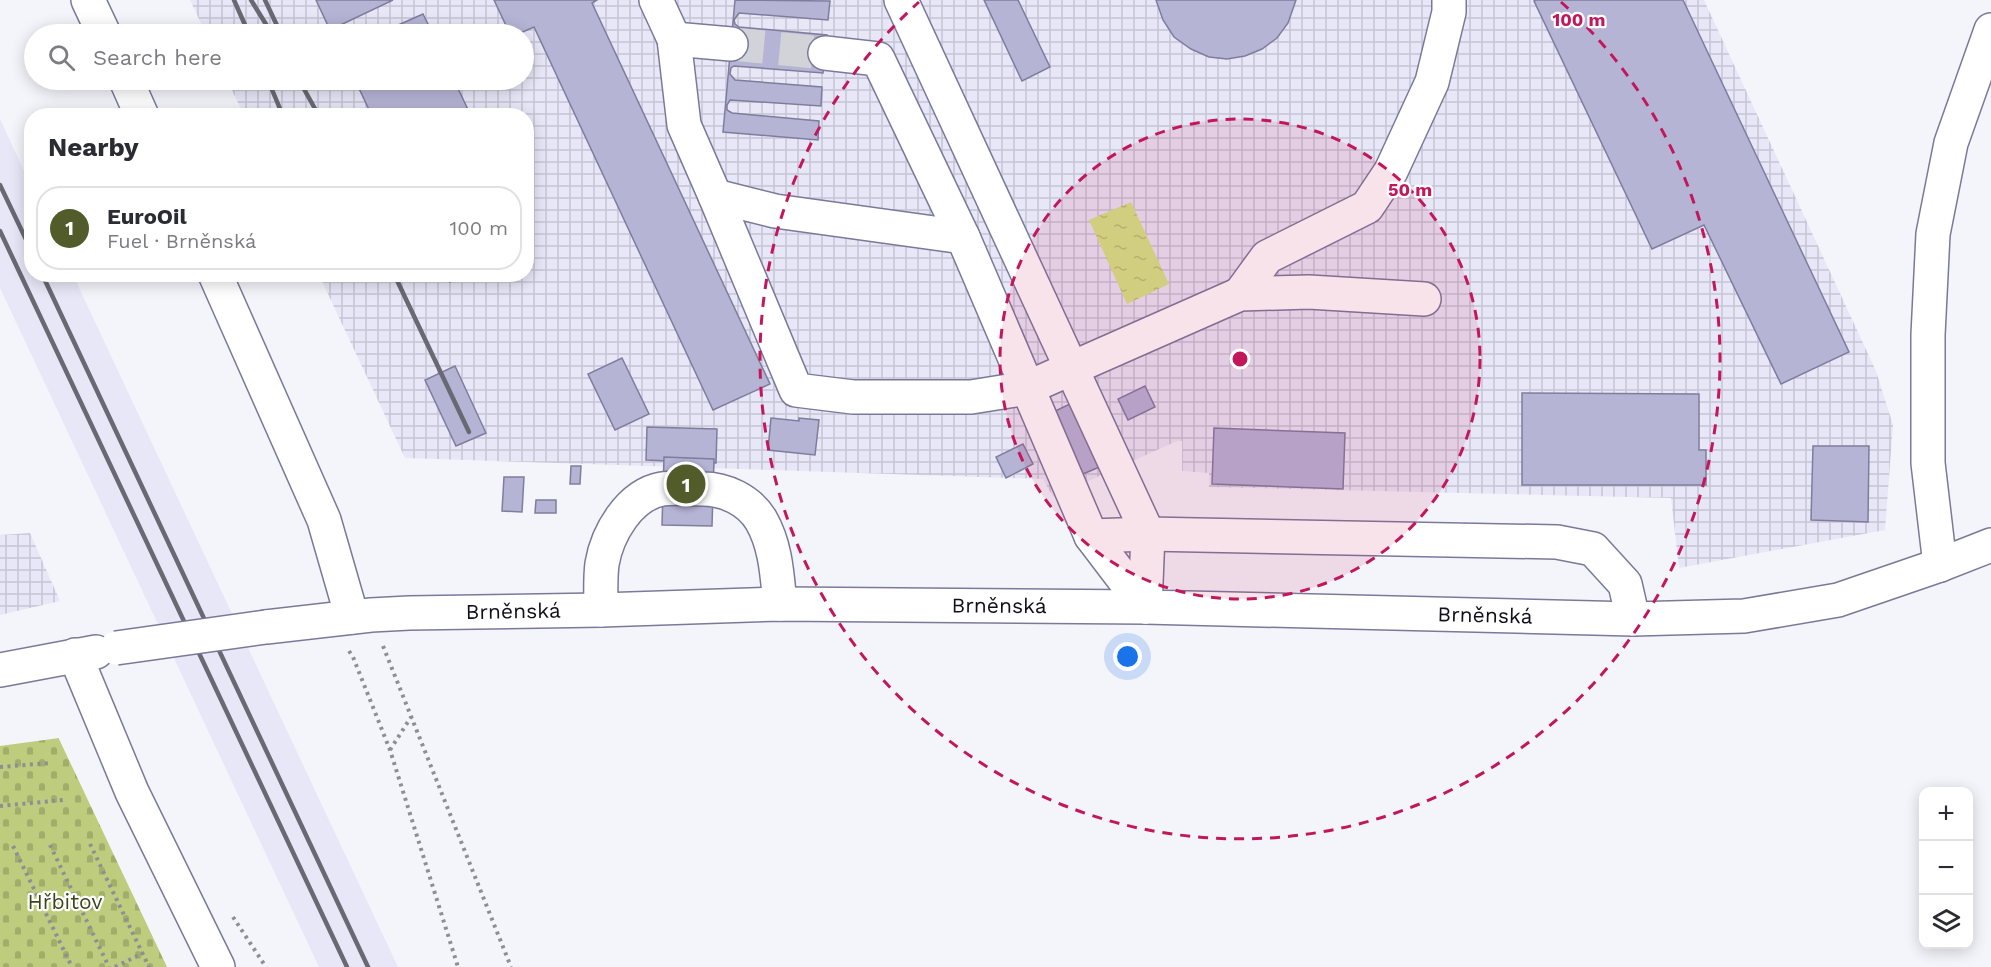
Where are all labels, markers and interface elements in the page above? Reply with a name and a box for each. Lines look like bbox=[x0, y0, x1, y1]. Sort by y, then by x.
text: 100 m bbox=[1552, 9, 1606, 30]
search box bbox=[24, 24, 534, 90]
icon: search bbox=[45, 41, 78, 74]
text: Search here bbox=[93, 45, 222, 70]
text: Nearby bbox=[48, 132, 139, 162]
text: 50 m bbox=[1388, 179, 1432, 200]
text: EuroOil bbox=[107, 204, 187, 229]
text: 1 bbox=[65, 216, 74, 240]
text: 100 m bbox=[449, 216, 508, 240]
text: Fuel · Brněnská bbox=[107, 229, 256, 253]
centre of rings bbox=[1230, 349, 1250, 369]
pin: 1 bbox=[666, 462, 706, 506]
street label: Brněnská bbox=[951, 592, 1047, 618]
street label: Brněnská bbox=[466, 598, 561, 624]
street label: Brněnská bbox=[1437, 601, 1533, 629]
your location bbox=[1113, 642, 1142, 671]
map controls bbox=[1919, 787, 1973, 949]
button: + bbox=[1919, 787, 1973, 841]
button: − bbox=[1919, 841, 1973, 895]
park label: Hřbitov bbox=[28, 889, 103, 914]
button: layers bbox=[1919, 895, 1973, 949]

